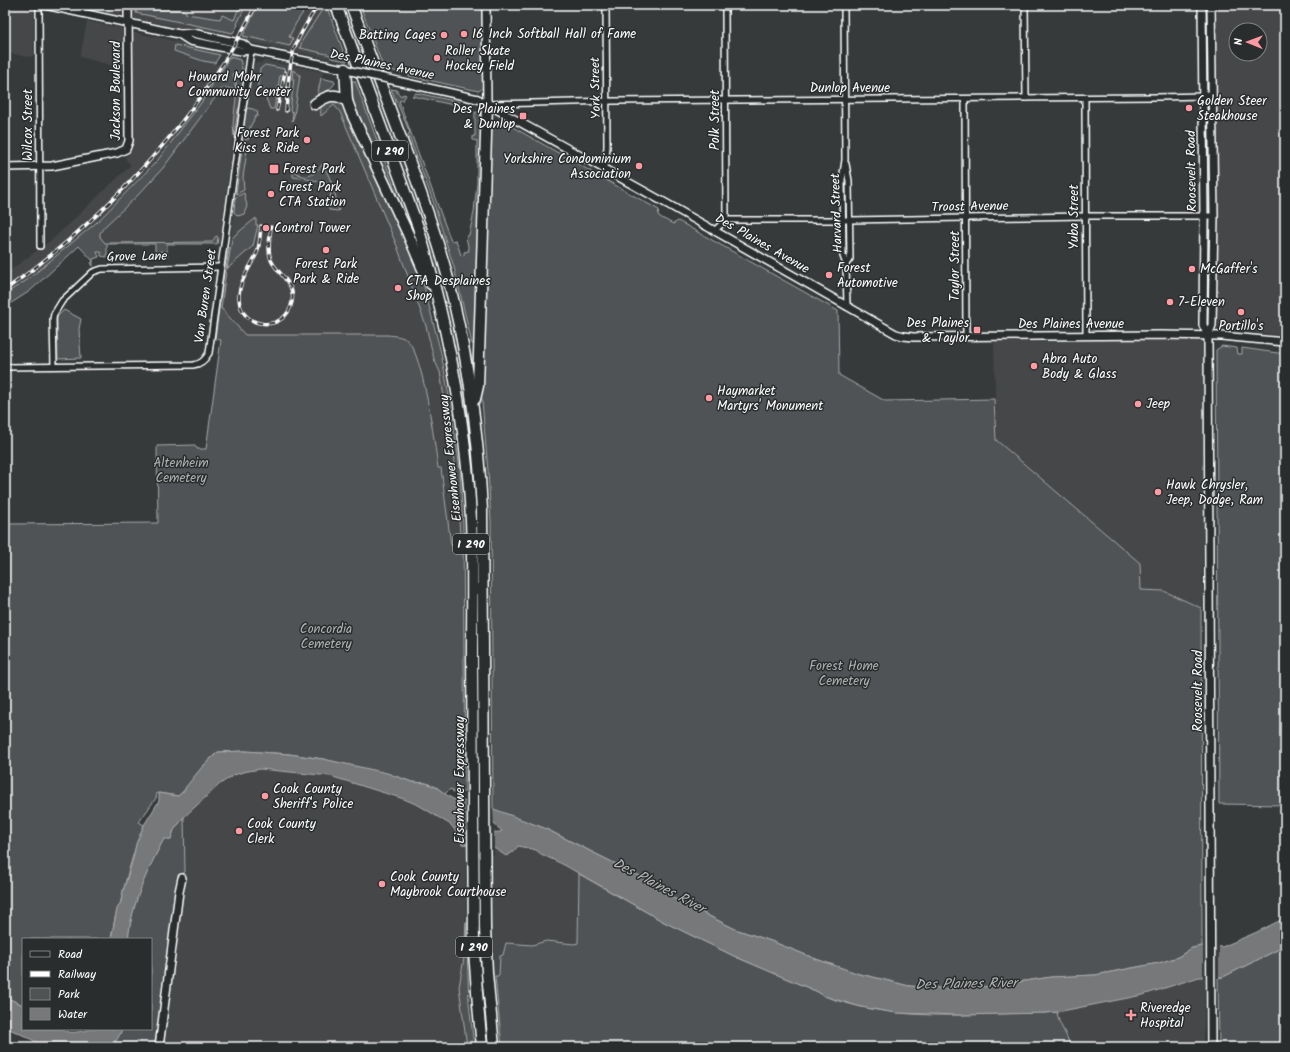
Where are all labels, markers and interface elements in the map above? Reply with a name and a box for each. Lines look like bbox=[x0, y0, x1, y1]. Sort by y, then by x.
north arrow bbox=[1228, 22, 1268, 62]
place label: 16 Inch Softball Hall of Fame bbox=[472, 24, 636, 45]
place label: Batting Cages bbox=[359, 25, 436, 46]
marker: 16 Inch Softball Hall of Fame bbox=[459, 29, 469, 39]
marker: Batting Cages bbox=[439, 30, 449, 40]
text: N bbox=[1230, 38, 1248, 45]
street label: Jackson Boulevard bbox=[106, 41, 127, 141]
place label: Roller Skate Hockey Field bbox=[445, 41, 515, 77]
street label: Des Plaines Avenue bbox=[328, 44, 436, 86]
marker: Roller Skate Hockey Field bbox=[432, 53, 442, 63]
street label: York Street bbox=[585, 56, 607, 119]
place label: Howard Mohr Community Center bbox=[188, 67, 291, 103]
street label: Dunlop Avenue bbox=[810, 78, 890, 99]
marker: Howard Mohr Community Center bbox=[175, 79, 185, 89]
street label: Wilcox Street bbox=[18, 88, 39, 161]
street label: Polk Street bbox=[705, 89, 726, 150]
place label: Golden Steer Steakhouse bbox=[1197, 91, 1267, 127]
place label: Des Plaines & Dunlop bbox=[452, 99, 516, 135]
marker: Golden Steer Steakhouse bbox=[1184, 103, 1194, 113]
marker: Des Plaines & Dunlop bbox=[518, 111, 528, 121]
place label: Forest Park Kiss & Ride bbox=[235, 123, 300, 159]
street label: Roosevelt Road bbox=[1181, 130, 1203, 212]
marker: Forest Park Kiss & Ride bbox=[302, 135, 312, 145]
road number: I 290 bbox=[372, 141, 408, 161]
place label: Yorkshire Condominium Association bbox=[503, 149, 631, 185]
place label: Forest Park bbox=[283, 159, 346, 180]
marker: Yorkshire Condominium Association bbox=[634, 161, 644, 171]
marker: Forest Park bbox=[268, 163, 280, 175]
street label: Harvard Street bbox=[825, 172, 849, 253]
place label: Forest Park CTA Station bbox=[279, 177, 346, 213]
street label: Yuba Street bbox=[1064, 184, 1085, 249]
marker: Forest Park CTA Station bbox=[266, 189, 276, 199]
street label: Troost Avenue bbox=[931, 196, 1009, 218]
street label: Des Plaines Avenue bbox=[711, 208, 813, 280]
place label: Control Tower bbox=[274, 218, 351, 239]
marker: Control Tower bbox=[261, 223, 271, 233]
street label: Taylor Street bbox=[945, 230, 966, 301]
marker: Forest Park Park & Ride bbox=[321, 245, 331, 255]
street label: Grove Lane bbox=[106, 246, 168, 268]
street label: Van Buren Street bbox=[189, 247, 223, 344]
place label: Forest Park Park & Ride bbox=[293, 254, 359, 290]
place label: Forest Automotive bbox=[837, 258, 898, 294]
place label: McGaffer's bbox=[1200, 259, 1258, 280]
marker: McGaffer's bbox=[1187, 264, 1197, 274]
marker: Forest Automotive bbox=[824, 270, 834, 280]
place label: CTA Desplaines Shop bbox=[406, 271, 491, 307]
marker: CTA Desplaines Shop bbox=[393, 283, 403, 293]
place label: 7-Eleven bbox=[1178, 292, 1225, 313]
marker: 7-Eleven bbox=[1165, 297, 1175, 307]
marker: Portillo's bbox=[1236, 307, 1246, 317]
place label: Des Plaines & Taylor bbox=[906, 313, 970, 349]
street label: Des Plaines Avenue bbox=[1018, 314, 1124, 335]
place label: Portillo's bbox=[1218, 316, 1264, 337]
marker: Des Plaines & Taylor bbox=[972, 325, 982, 335]
place label: Abra Auto Body & Glass bbox=[1042, 349, 1117, 385]
marker: Abra Auto Body & Glass bbox=[1029, 361, 1039, 371]
place label: Haymarket Martyrs' Monument bbox=[717, 381, 824, 417]
street label: Eisenhower Expressway bbox=[434, 393, 468, 523]
marker: Haymarket Martyrs' Monument bbox=[704, 393, 714, 403]
place label: Jeep bbox=[1146, 394, 1171, 415]
marker: Jeep bbox=[1133, 399, 1143, 409]
park label: Altenheim Cemetery bbox=[153, 453, 209, 489]
place label: Hawk Chrysler, Jeep, Dodge, Ram bbox=[1166, 475, 1263, 511]
marker: Hawk Chrysler, Jeep, Dodge, Ram bbox=[1153, 487, 1163, 497]
road number: I 290 bbox=[453, 534, 489, 554]
park label: Concordia Cemetery bbox=[300, 619, 352, 655]
street label: Roosevelt Road bbox=[1188, 650, 1209, 732]
park label: Forest Home Cemetery bbox=[809, 656, 879, 692]
street label: Eisenhower Expressway bbox=[450, 715, 471, 844]
place label: Cook County Sheriff's Police bbox=[273, 779, 354, 815]
marker: Cook County Sheriff's Police bbox=[260, 791, 270, 801]
place label: Cook County Clerk bbox=[247, 814, 317, 850]
marker: Cook County Clerk bbox=[234, 826, 244, 836]
water label: Des Plaines River bbox=[609, 852, 712, 921]
place label: Cook County Maybrook Courthouse bbox=[390, 867, 507, 903]
marker: Cook County Maybrook Courthouse bbox=[377, 879, 387, 889]
road number: I 290 bbox=[456, 937, 492, 957]
legend bbox=[22, 938, 152, 1030]
text: Road bbox=[58, 945, 83, 964]
text: Railway bbox=[58, 965, 96, 984]
water label: Des Plaines River bbox=[915, 972, 1020, 996]
text: Park bbox=[58, 985, 80, 1004]
place label: Riveredge Hospital bbox=[1140, 998, 1191, 1034]
text: Water bbox=[58, 1005, 88, 1024]
marker: Riveredge Hospital bbox=[1125, 1009, 1137, 1021]

